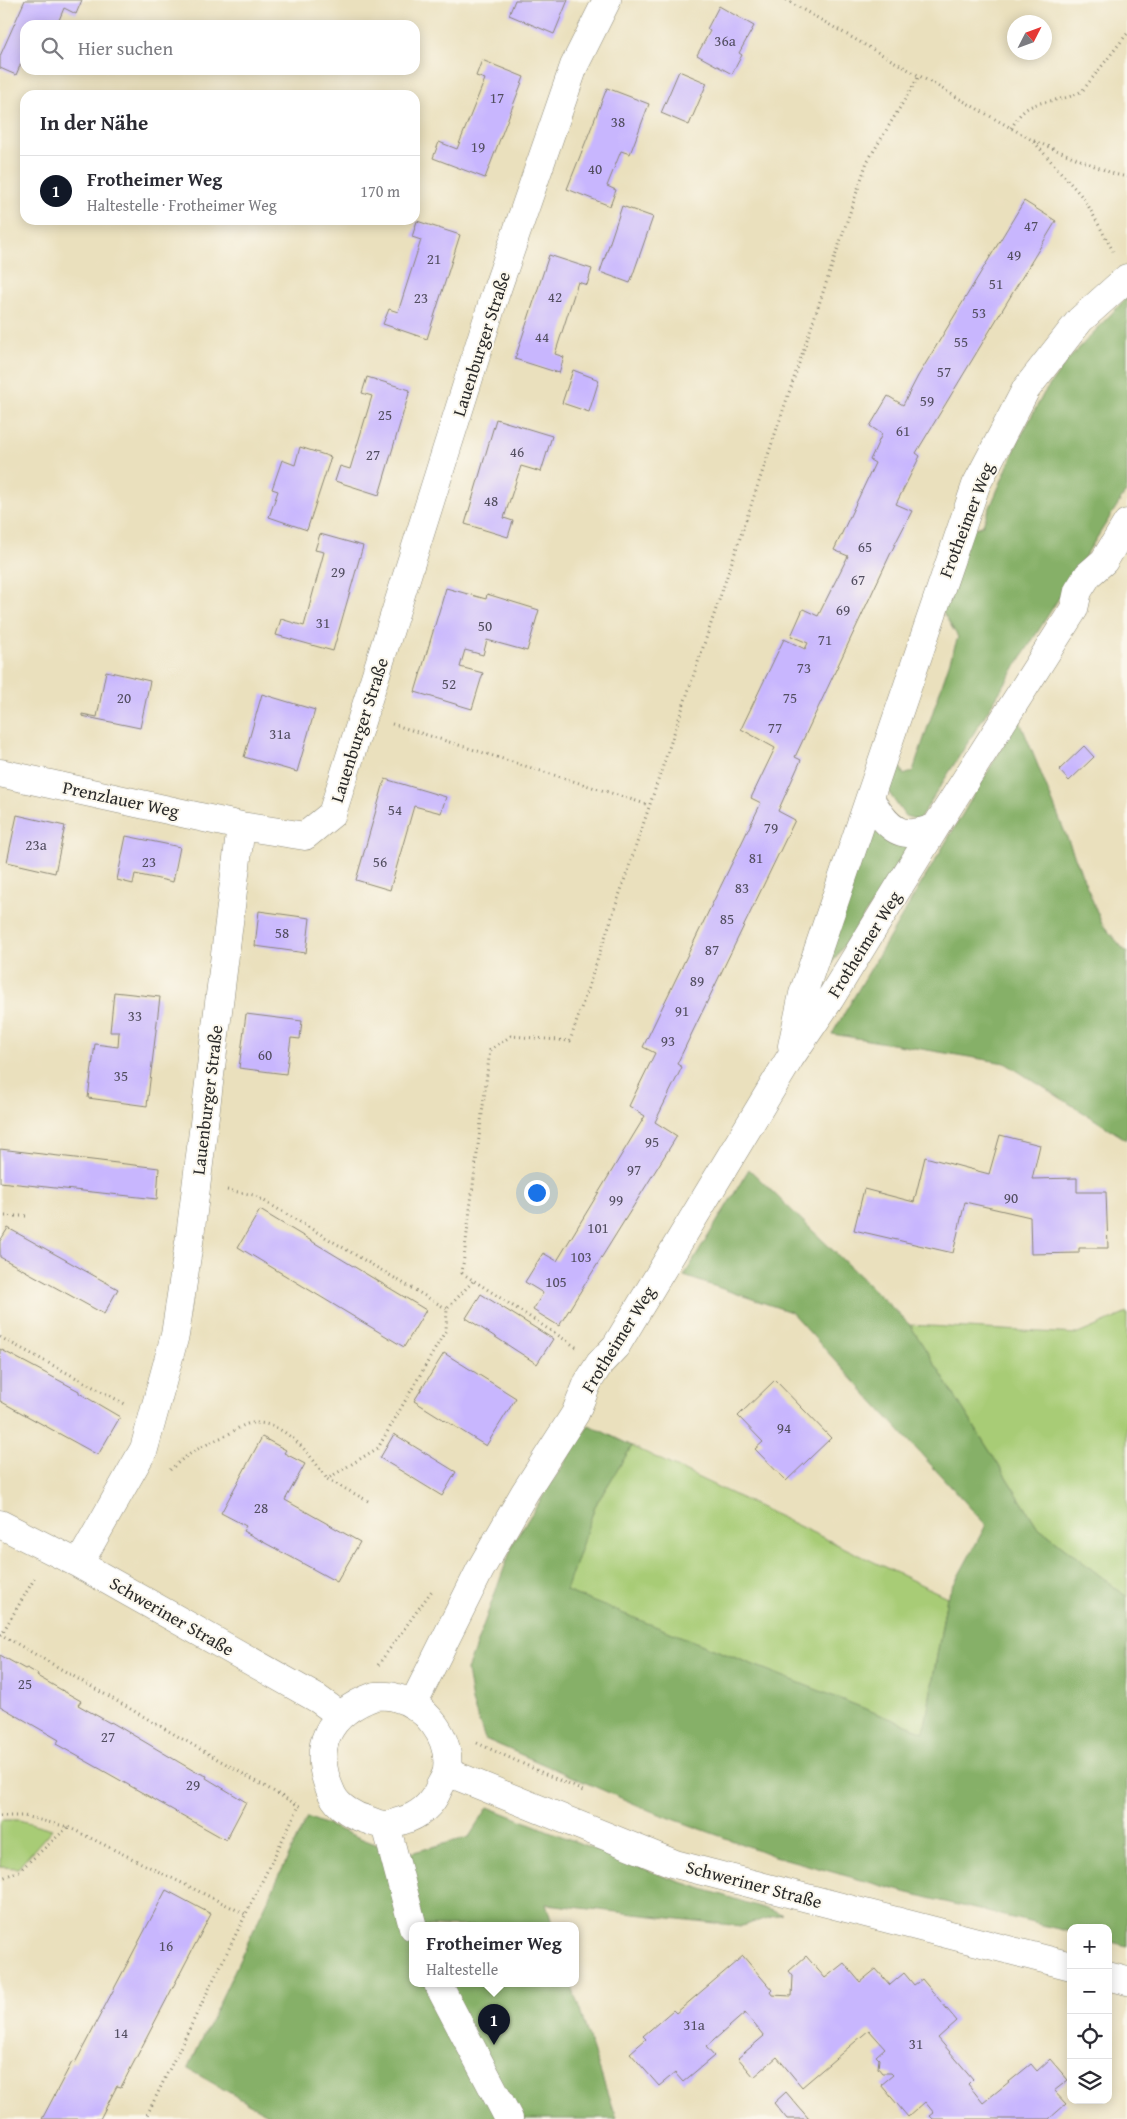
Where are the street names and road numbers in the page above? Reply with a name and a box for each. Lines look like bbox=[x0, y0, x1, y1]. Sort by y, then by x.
street label: Lauenburger Straße bbox=[445, 268, 517, 420]
street label: Frotheimer Weg bbox=[932, 458, 1000, 582]
street label: Lauenburger Straße bbox=[323, 654, 395, 806]
street label: Prenzlauer Weg bbox=[60, 773, 182, 825]
street label: Frotheimer Weg bbox=[820, 885, 908, 1003]
street label: Lauenburger Straße bbox=[184, 1024, 230, 1176]
street label: Frotheimer Weg bbox=[574, 1280, 662, 1398]
street label: Schweriner Straße bbox=[105, 1569, 239, 1663]
street label: Schweriner Straße bbox=[683, 1853, 825, 1915]

